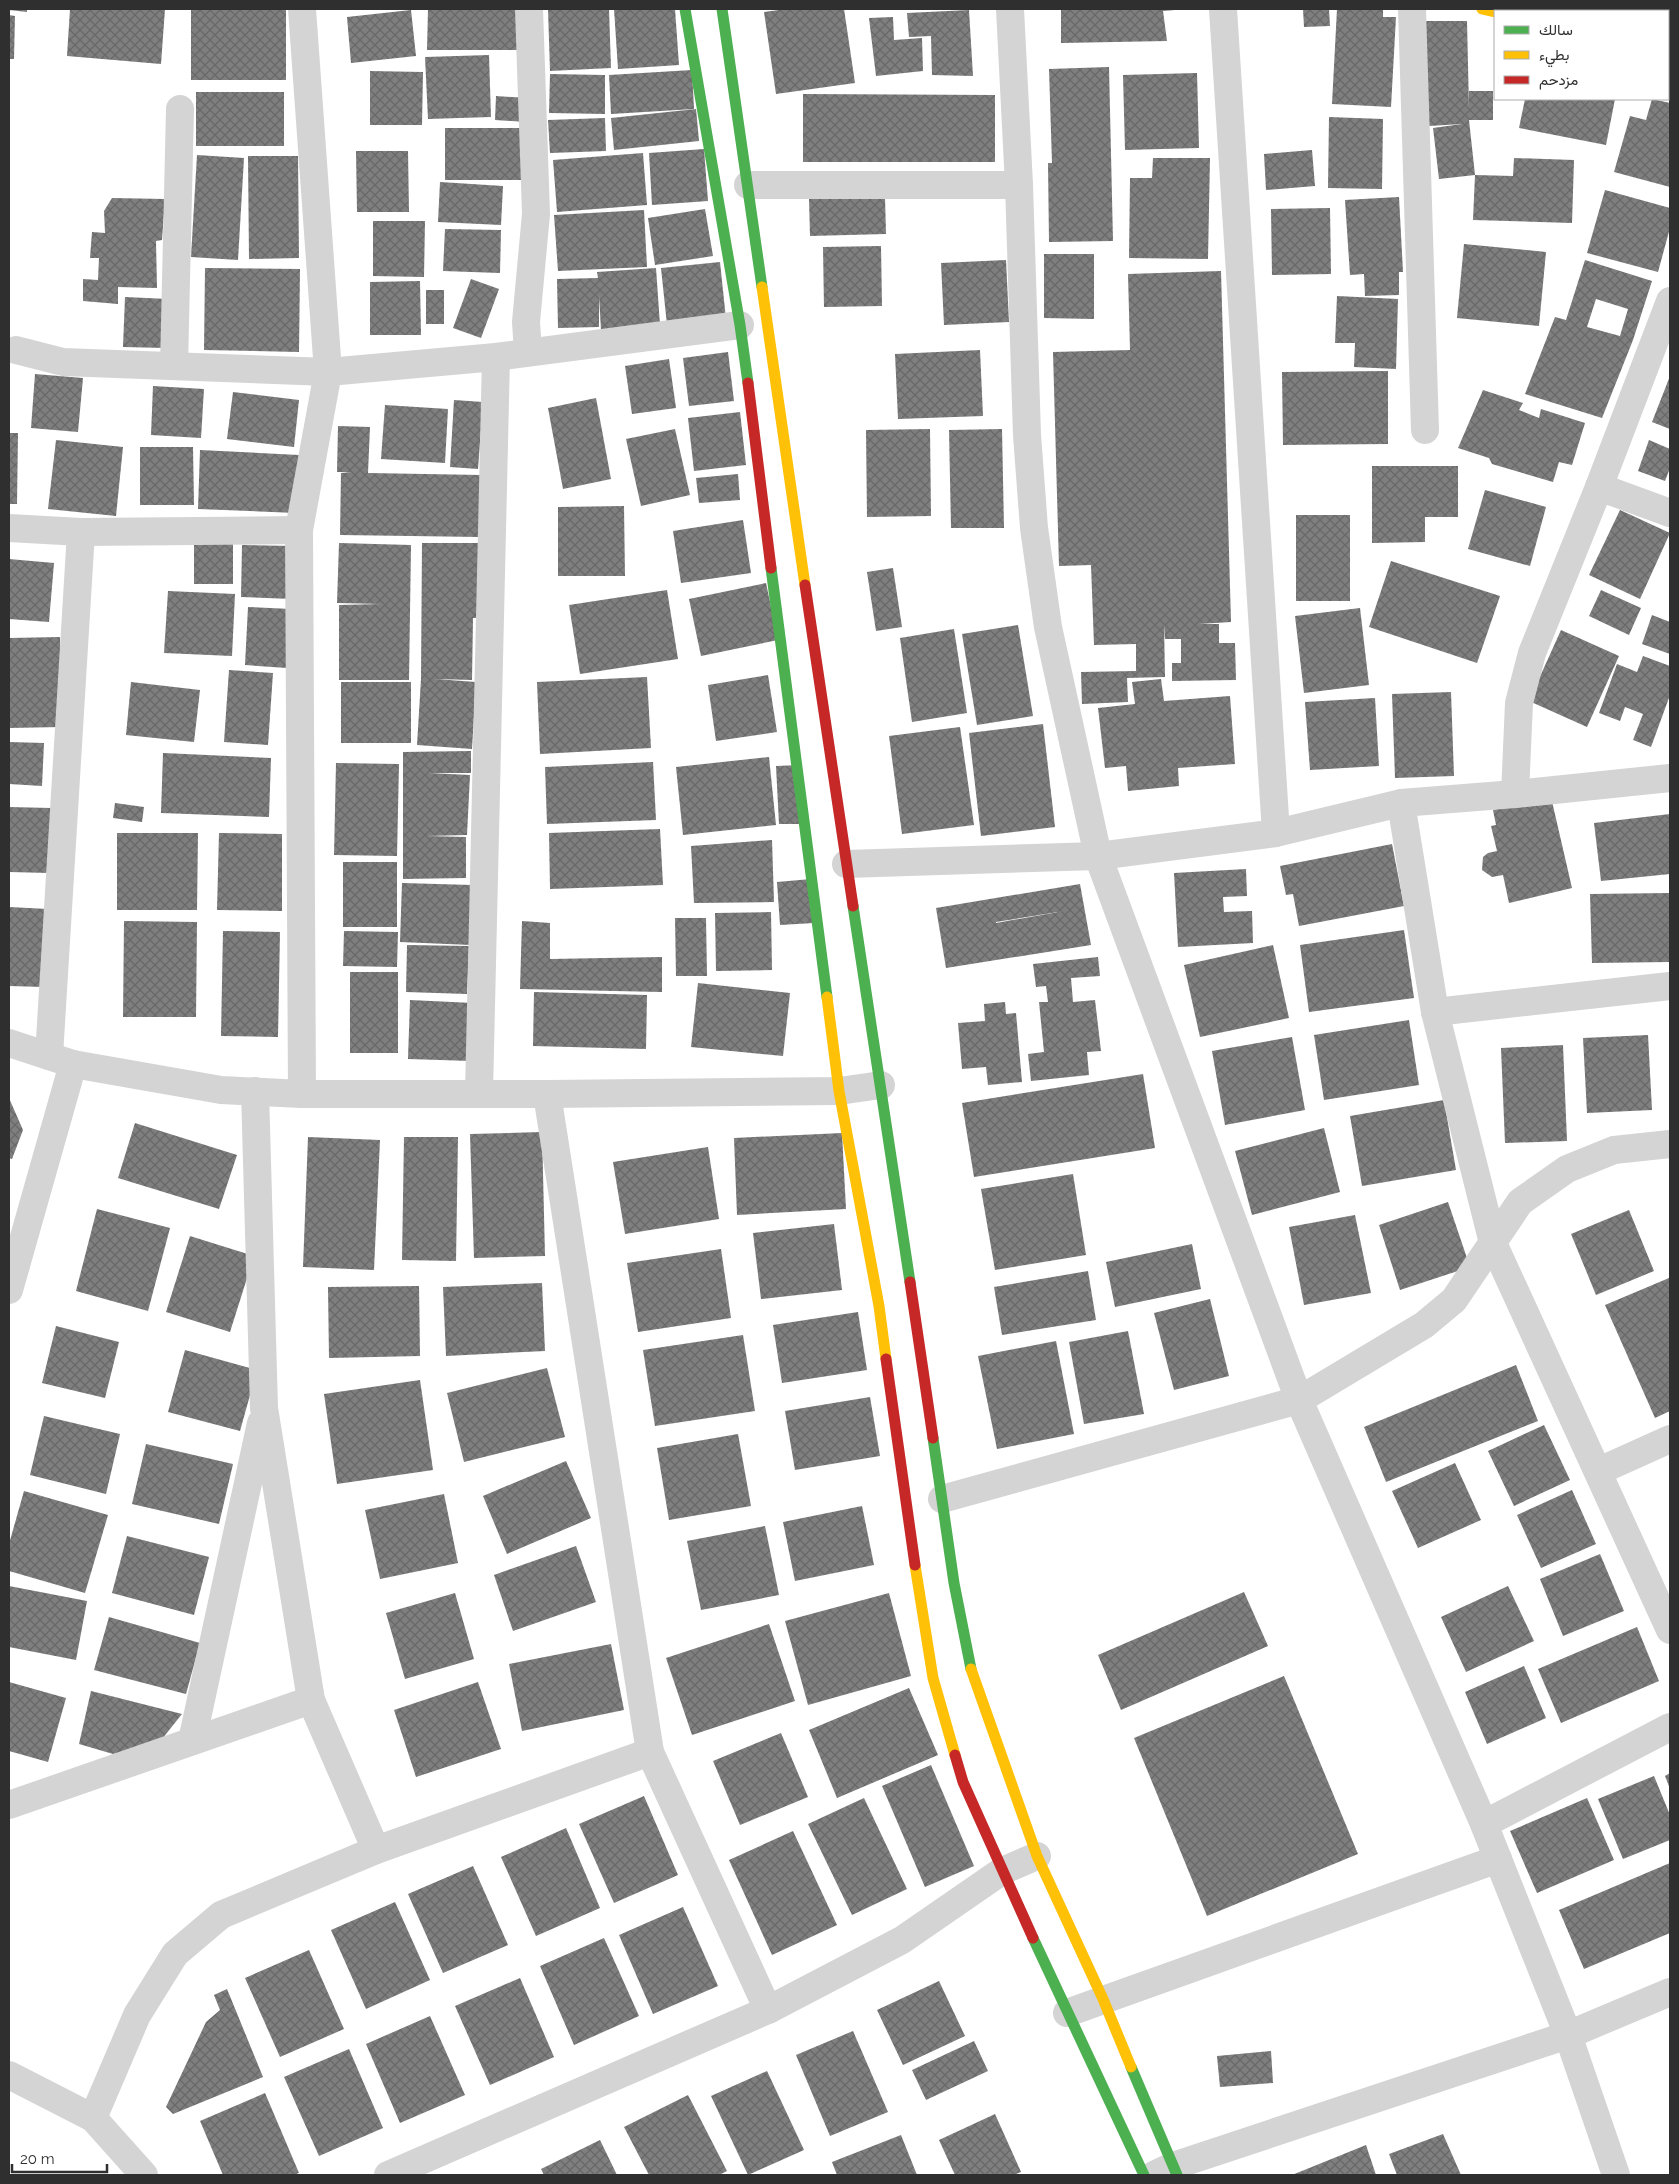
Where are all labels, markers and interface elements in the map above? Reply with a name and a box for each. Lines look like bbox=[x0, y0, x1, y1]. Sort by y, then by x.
legend bbox=[1494, 10, 1669, 100]
text: سالك bbox=[1539, 21, 1573, 39]
text: بطيء bbox=[1539, 46, 1569, 68]
text: مزدحم bbox=[1539, 71, 1578, 90]
scale bar bbox=[12, 2142, 108, 2174]
text: 20 m bbox=[20, 2150, 55, 2168]

